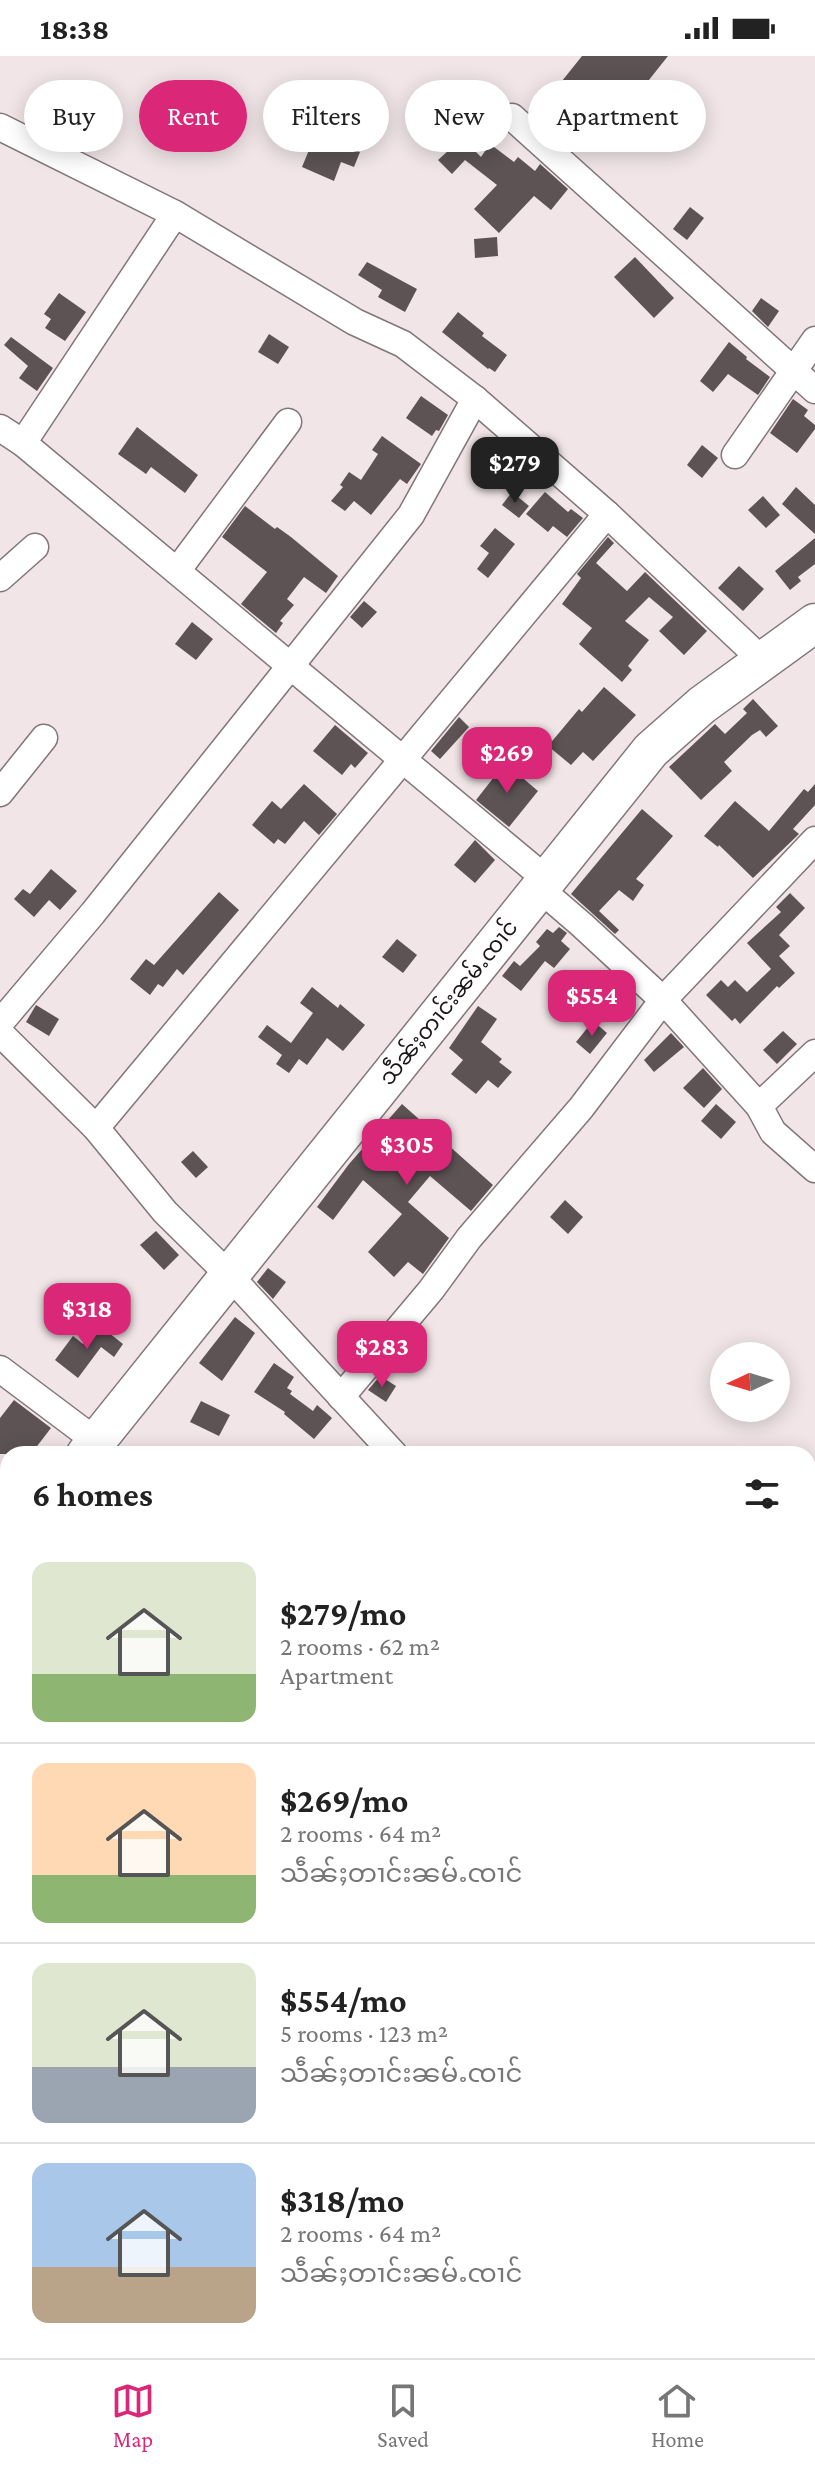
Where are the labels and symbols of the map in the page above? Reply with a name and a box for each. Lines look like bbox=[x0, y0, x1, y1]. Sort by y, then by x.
pin: $279 bbox=[468, 437, 562, 505]
pin: $269 bbox=[460, 727, 554, 795]
street label: သဵၼ်ႈတၢင်းၼမ်ႉၸၢင် bbox=[372, 913, 523, 1090]
pin: $554 bbox=[545, 970, 639, 1038]
pin: $305 bbox=[360, 1119, 454, 1187]
pin: $318 bbox=[40, 1283, 134, 1351]
pin: $283 bbox=[335, 1321, 429, 1389]
north arrow bbox=[710, 1342, 790, 1422]

